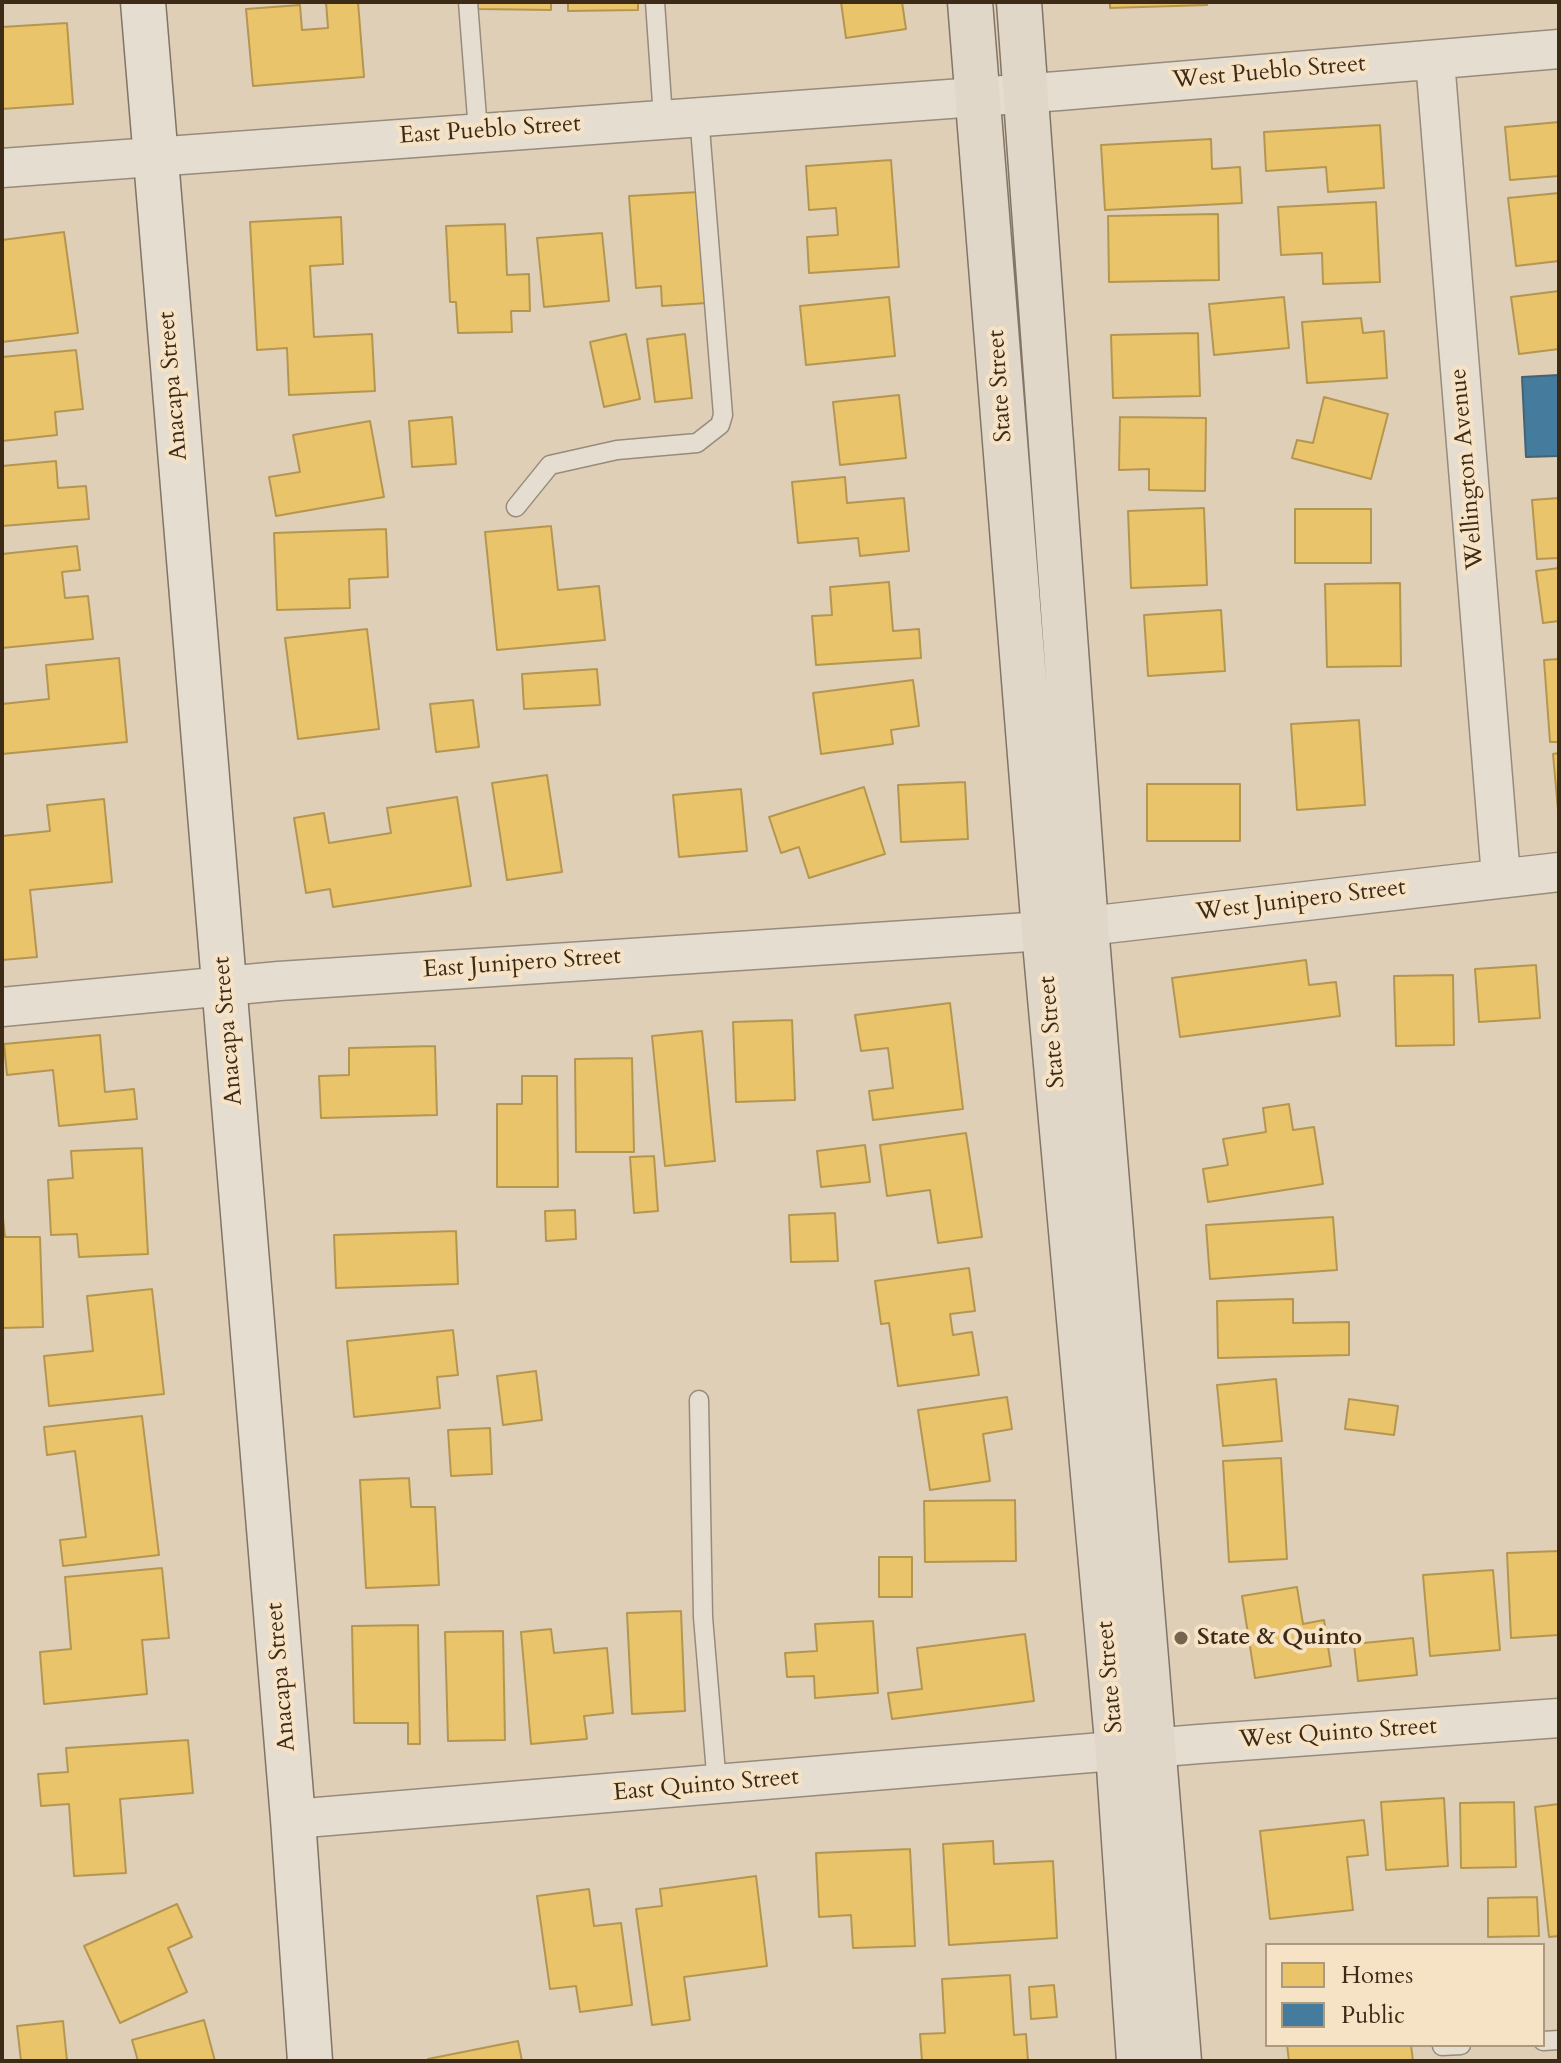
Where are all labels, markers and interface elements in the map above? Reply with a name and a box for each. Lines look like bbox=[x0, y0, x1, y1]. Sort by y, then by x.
street label: West Pueblo Street bbox=[1171, 50, 1367, 96]
street label: East Pueblo Street bbox=[398, 110, 582, 152]
street label: Anacapa Street bbox=[153, 310, 195, 462]
street label: State Street bbox=[983, 329, 1019, 443]
street label: Wellington Avenue bbox=[1445, 367, 1491, 571]
street label: West Junipero Street bbox=[1195, 874, 1407, 928]
street label: East Junipero Street bbox=[422, 943, 622, 985]
street label: Anacapa Street bbox=[208, 955, 250, 1107]
street label: State Street bbox=[1034, 975, 1072, 1089]
street label: Anacapa Street bbox=[261, 1601, 303, 1753]
street label: State Street bbox=[1092, 1620, 1130, 1734]
place label: State & Quinto bbox=[1197, 1624, 1362, 1652]
marker: State & Quinto bbox=[1172, 1629, 1190, 1647]
street label: West Quinto Street bbox=[1238, 1713, 1438, 1755]
street label: East Quinto Street bbox=[612, 1764, 800, 1808]
legend bbox=[1265, 1943, 1545, 2047]
text: Homes bbox=[1341, 1959, 1413, 1992]
text: Public bbox=[1341, 1999, 1405, 2032]

